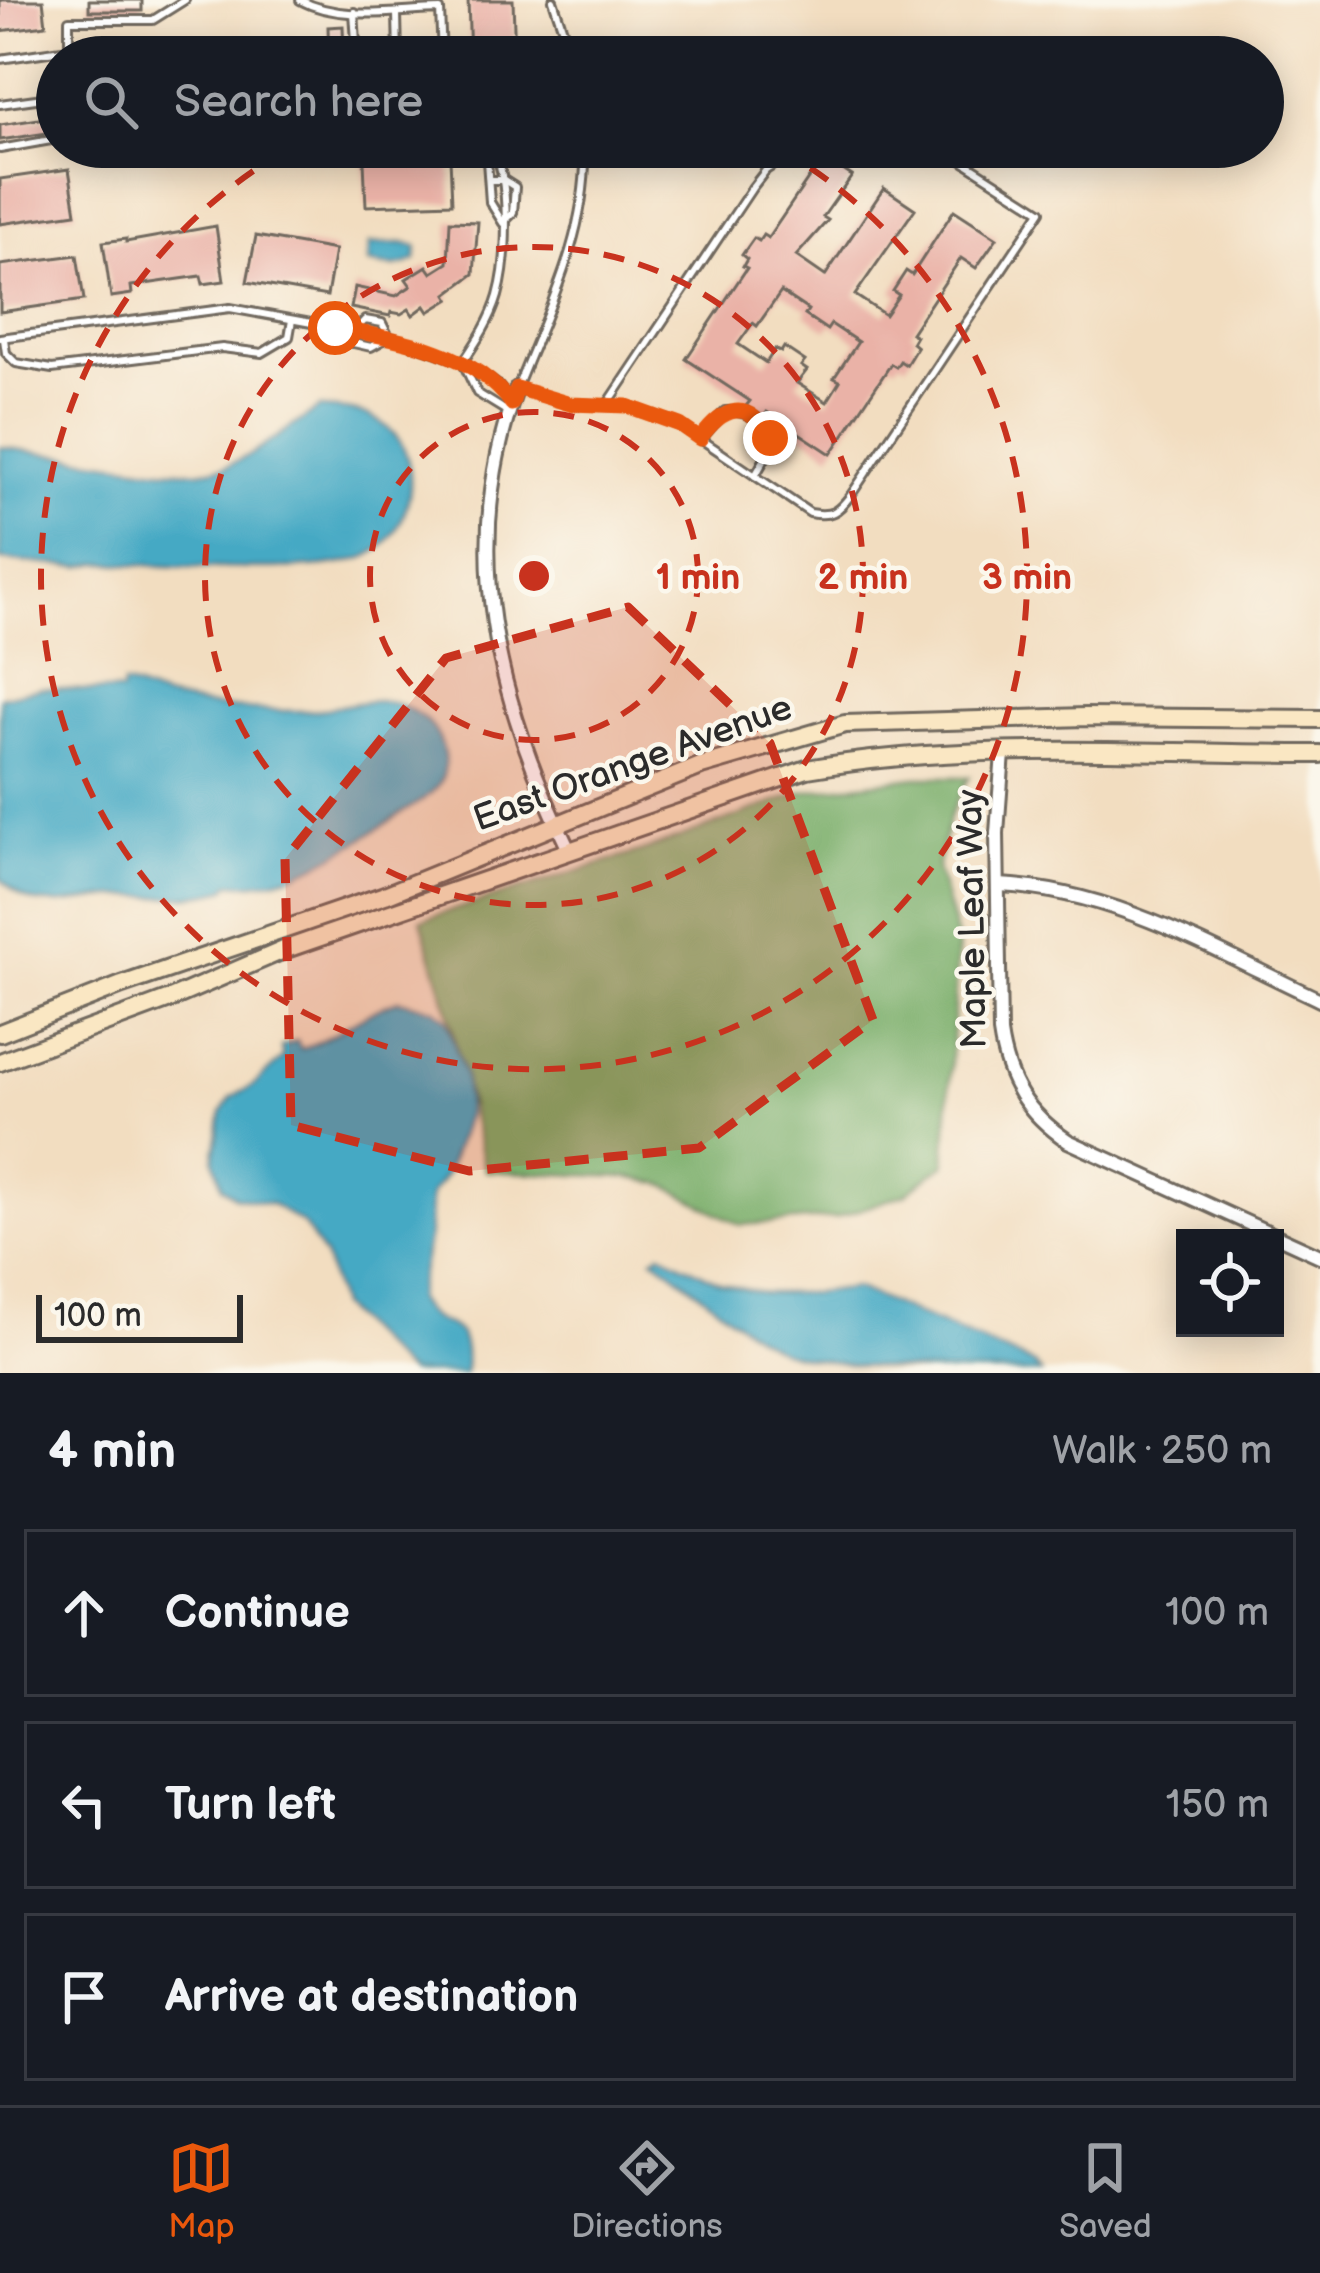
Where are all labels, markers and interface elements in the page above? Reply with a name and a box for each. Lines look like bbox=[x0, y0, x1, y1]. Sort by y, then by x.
search box bbox=[36, 36, 1284, 168]
icon: search bbox=[78, 69, 144, 135]
text: Search here bbox=[174, 75, 423, 130]
route start bbox=[308, 301, 362, 355]
route end bbox=[743, 411, 797, 465]
centre of rings bbox=[513, 555, 555, 597]
text: 1 min bbox=[656, 557, 740, 600]
text: 2 min bbox=[818, 557, 908, 600]
text: 3 min bbox=[982, 557, 1072, 600]
street label: East Orange Avenue bbox=[468, 686, 798, 842]
street label: Maple Leaf Way bbox=[949, 788, 997, 1049]
map controls bbox=[1176, 1229, 1284, 1337]
button: locate bbox=[1176, 1229, 1284, 1337]
scale bar bbox=[36, 1289, 243, 1342]
text: 100 m bbox=[54, 1296, 142, 1336]
text: 4 min bbox=[48, 1421, 176, 1482]
text: Walk · 250 m bbox=[1052, 1428, 1272, 1475]
icon: ahead bbox=[51, 1580, 117, 1646]
text: Continue bbox=[165, 1586, 350, 1641]
text: 100 m bbox=[1165, 1590, 1269, 1637]
icon: left bbox=[51, 1772, 117, 1838]
text: Turn left bbox=[165, 1778, 336, 1833]
text: 150 m bbox=[1166, 1782, 1269, 1829]
icon: arrive bbox=[51, 1964, 117, 2030]
text: Arrive at destination bbox=[165, 1970, 578, 2025]
tab: Map bbox=[168, 2135, 235, 2247]
tab: Directions bbox=[571, 2135, 723, 2247]
tab: Saved bbox=[1059, 2135, 1152, 2247]

